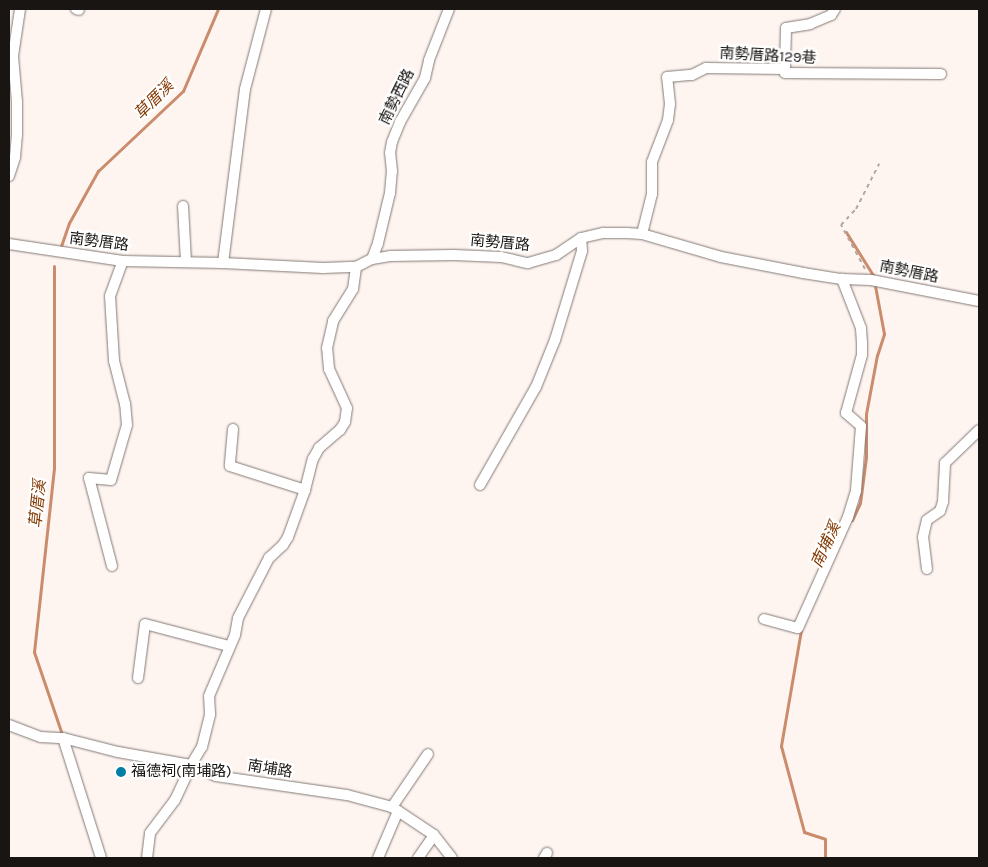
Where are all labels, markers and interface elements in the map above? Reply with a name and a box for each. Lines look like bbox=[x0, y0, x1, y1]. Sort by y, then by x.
street label: 南勢厝路129巷 bbox=[719, 44, 817, 68]
street label: 南勢西路 bbox=[376, 66, 418, 128]
water label: 草厝溪 bbox=[130, 76, 178, 124]
street label: 南勢厝路 bbox=[68, 229, 130, 255]
street label: 南勢厝路 bbox=[469, 231, 531, 255]
street label: 南勢厝路 bbox=[878, 257, 940, 287]
water label: 草厝溪 bbox=[26, 479, 50, 529]
water label: 南埔溪 bbox=[807, 519, 845, 571]
street label: 南埔路 bbox=[246, 757, 294, 781]
place label: 福德祠(南埔路) bbox=[131, 763, 232, 781]
marker: 福德祠(南埔路) bbox=[115, 766, 127, 778]

